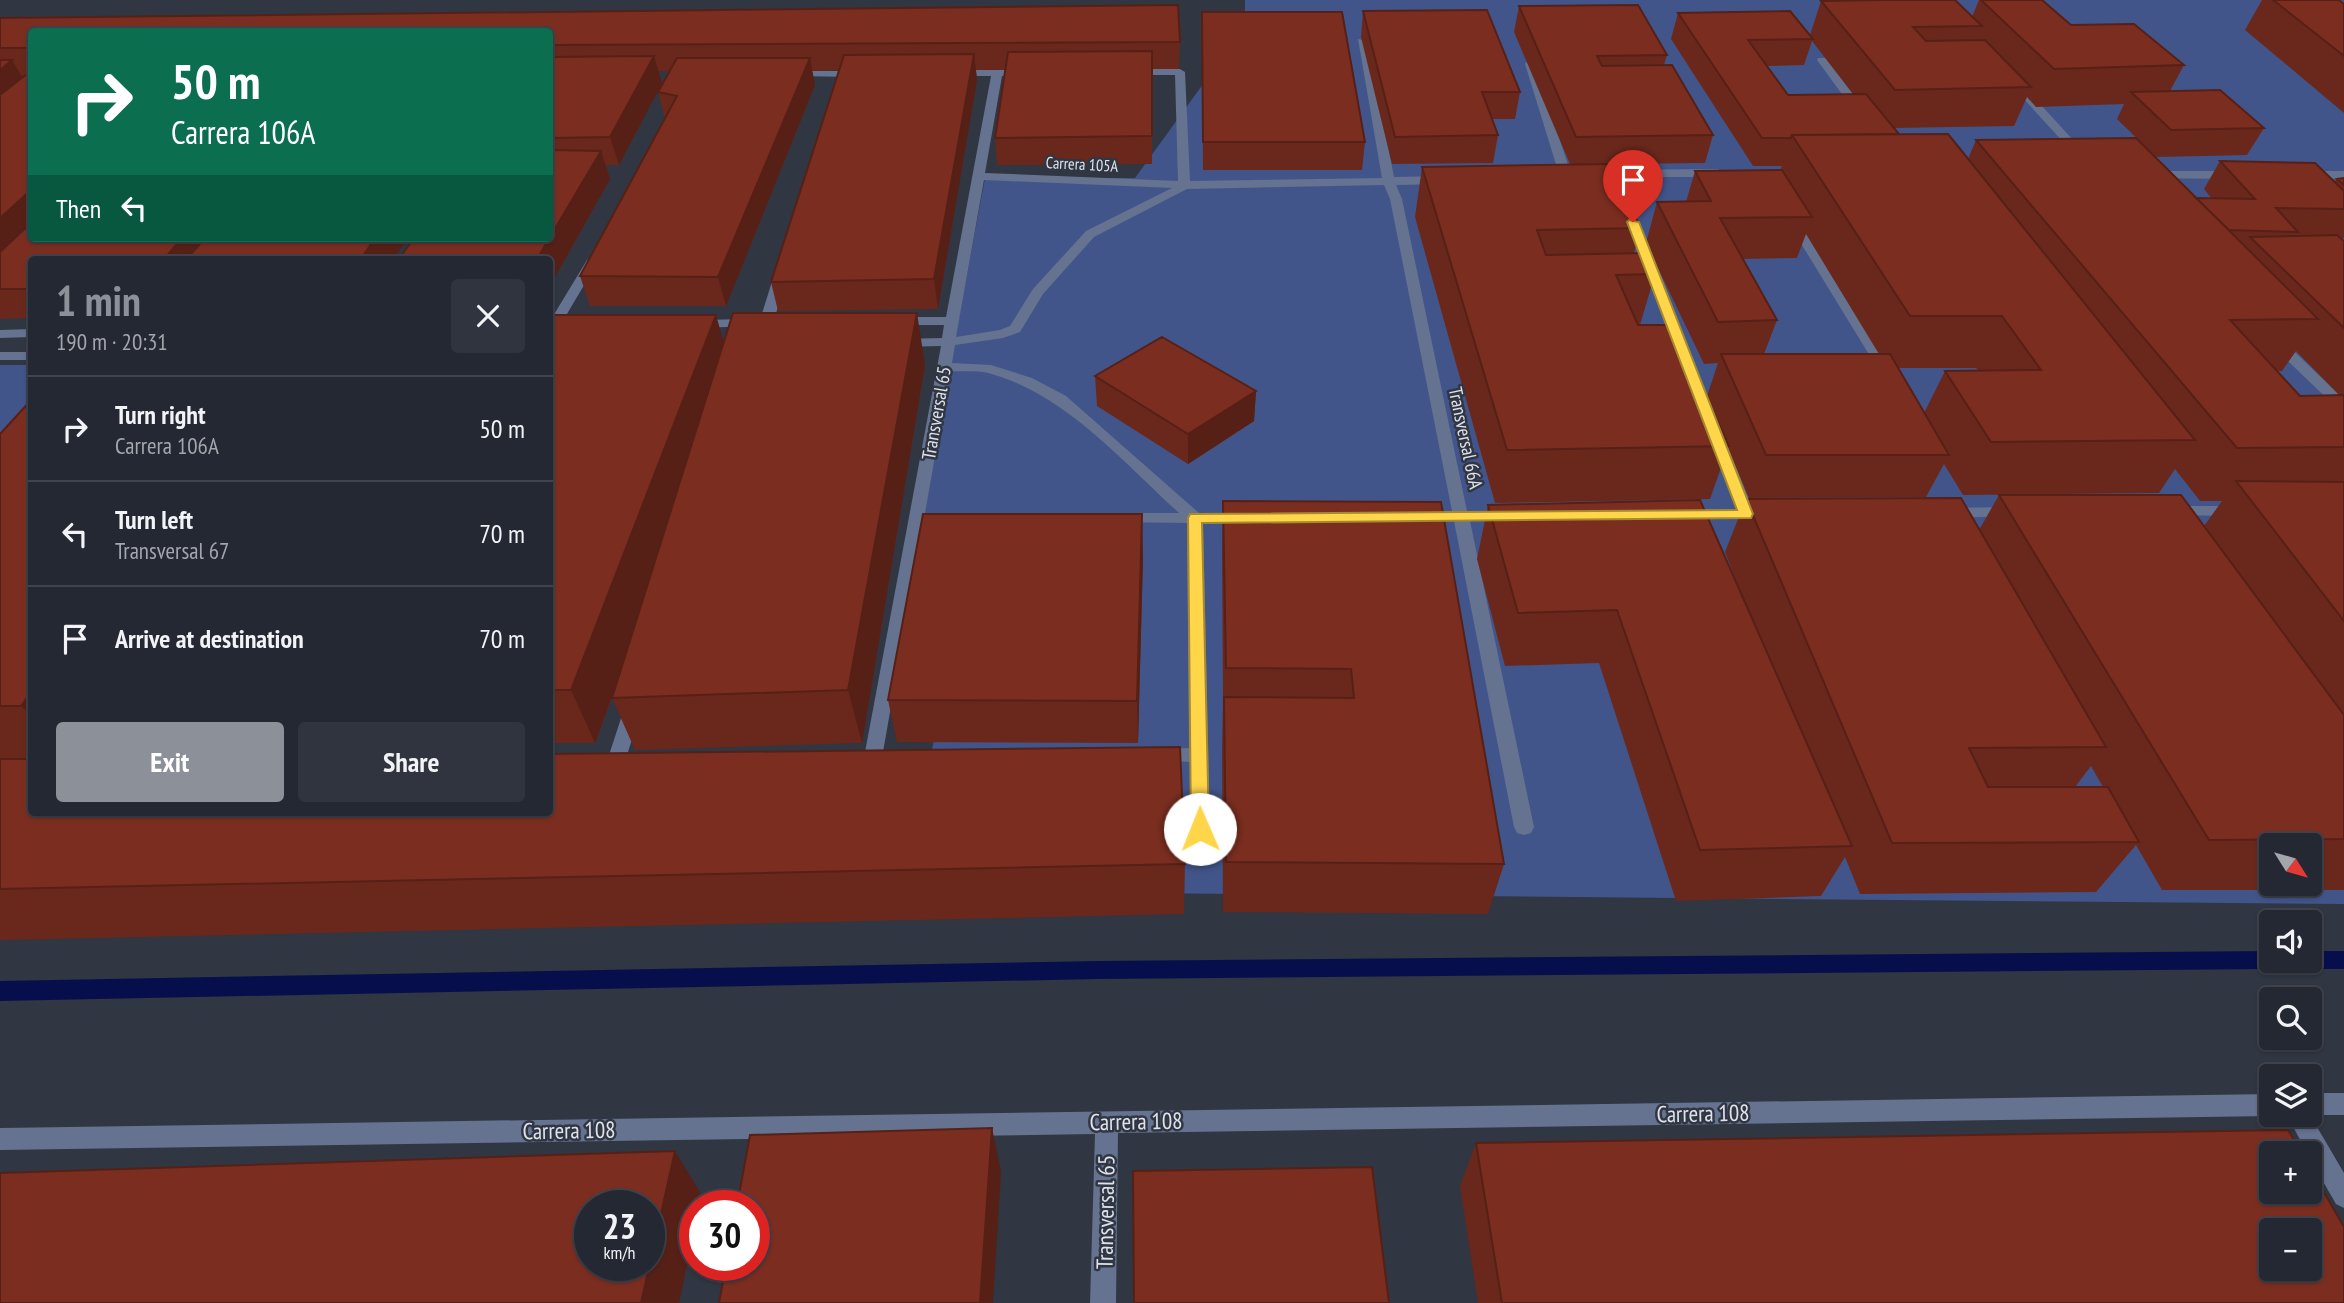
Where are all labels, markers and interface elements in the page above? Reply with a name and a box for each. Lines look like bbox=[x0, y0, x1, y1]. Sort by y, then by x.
text: 50 m bbox=[171, 49, 260, 113]
icon: right bbox=[56, 56, 147, 147]
text: Carrera 106A bbox=[171, 111, 315, 153]
pin bbox=[1603, 150, 1663, 222]
street label: Carrera 105A bbox=[1045, 152, 1119, 176]
icon: arrive bbox=[1614, 161, 1652, 199]
icon: left bbox=[115, 189, 153, 227]
text: Then bbox=[56, 192, 101, 225]
text: 1 min bbox=[56, 273, 141, 328]
button: close bbox=[451, 279, 525, 353]
text: 190 m · 20:31 bbox=[56, 327, 168, 356]
street label: Transversal 65 bbox=[916, 364, 956, 462]
street label: Transversal 66A bbox=[1444, 385, 1488, 491]
text: Turn right bbox=[115, 398, 206, 431]
icon: right bbox=[56, 410, 94, 448]
text: 50 m bbox=[479, 412, 525, 445]
text: Carrera 106A bbox=[115, 431, 219, 460]
text: Turn left bbox=[115, 503, 193, 536]
icon: left bbox=[56, 515, 94, 553]
text: 70 m bbox=[479, 517, 525, 550]
text: Transversal 67 bbox=[115, 536, 229, 565]
icon: arrive bbox=[56, 620, 94, 658]
text: Arrive at destination bbox=[115, 622, 304, 655]
text: 70 m bbox=[479, 622, 525, 655]
button: Exit bbox=[56, 722, 284, 802]
button: Share bbox=[298, 722, 525, 802]
position arrow bbox=[1163, 792, 1237, 866]
north arrow bbox=[2259, 833, 2322, 896]
map controls bbox=[2259, 833, 2322, 1281]
button: sound bbox=[2259, 910, 2322, 973]
button: search bbox=[2259, 987, 2322, 1050]
button: layers bbox=[2259, 1064, 2322, 1127]
street label: Carrera 108 bbox=[1656, 1098, 1750, 1128]
street label: Carrera 108 bbox=[1089, 1106, 1183, 1136]
street label: Carrera 108 bbox=[522, 1115, 616, 1145]
button: + bbox=[2259, 1141, 2322, 1204]
street label: Transversal 65 bbox=[1090, 1155, 1120, 1269]
speed limit sign: 30 bbox=[679, 1190, 770, 1281]
text: 23 bbox=[603, 1203, 636, 1249]
button: − bbox=[2259, 1218, 2322, 1281]
text: km/h bbox=[604, 1241, 635, 1264]

